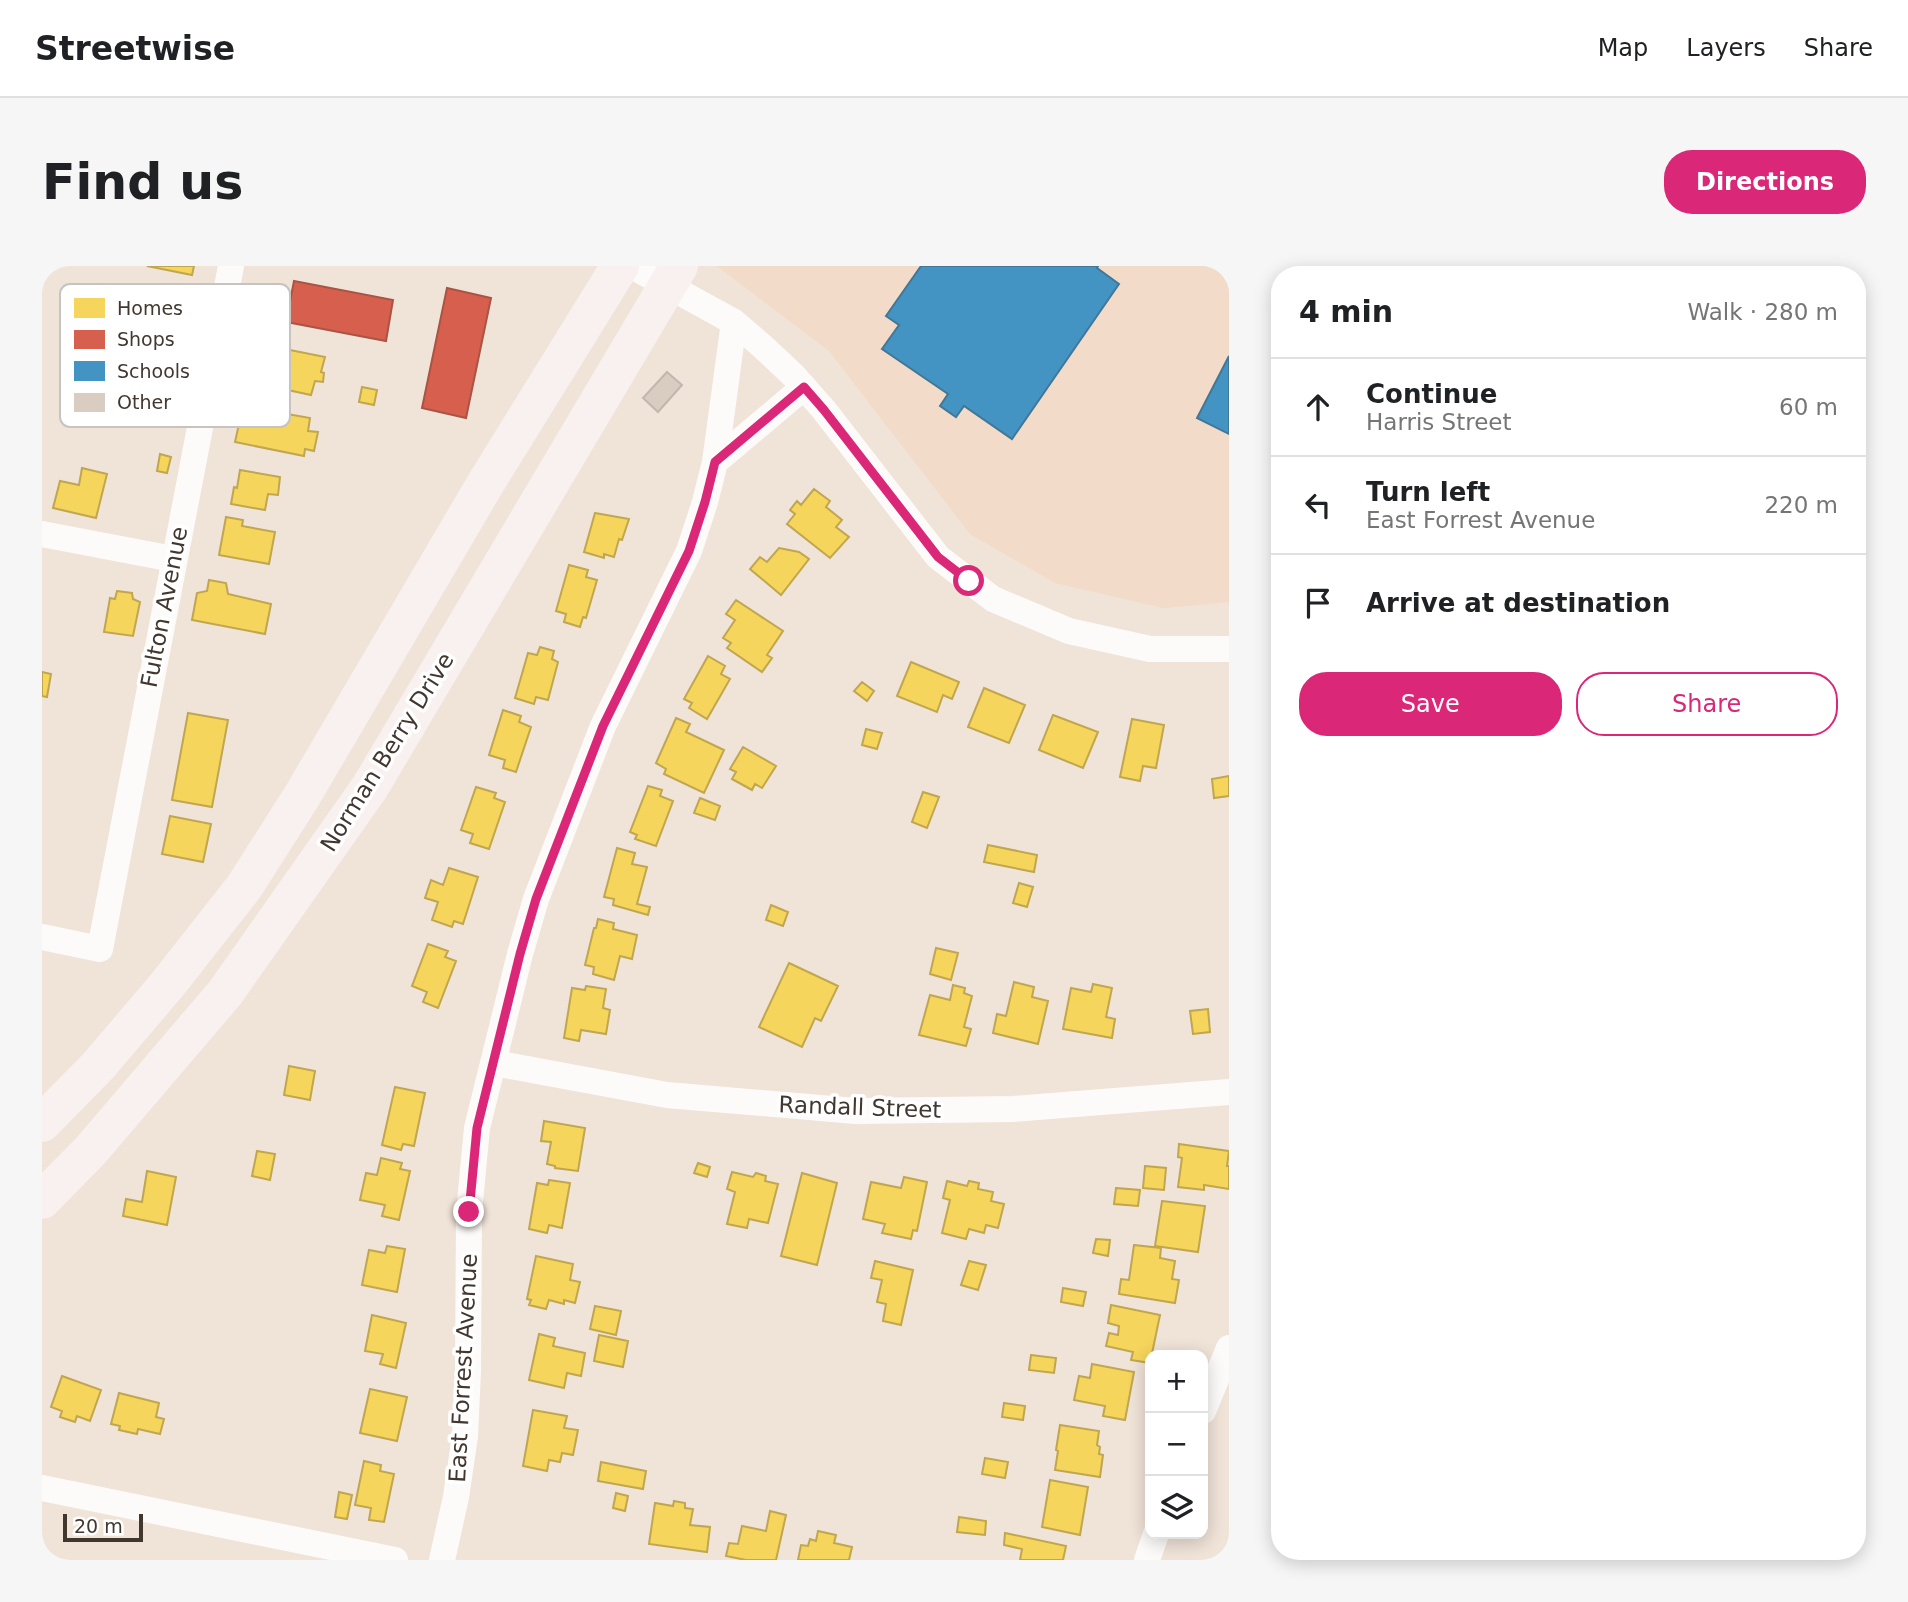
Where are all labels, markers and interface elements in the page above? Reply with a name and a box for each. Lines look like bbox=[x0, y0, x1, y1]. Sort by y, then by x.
text: Streetwise bbox=[35, 29, 235, 68]
text: Map bbox=[1598, 34, 1648, 62]
text: Layers bbox=[1686, 34, 1766, 62]
text: Share bbox=[1804, 34, 1873, 62]
button: Directions bbox=[1664, 150, 1866, 214]
text: Find us bbox=[42, 154, 243, 211]
legend bbox=[60, 284, 290, 427]
text: 4 min bbox=[1299, 294, 1393, 329]
text: Homes bbox=[117, 297, 183, 319]
text: Walk · 280 m bbox=[1687, 299, 1838, 325]
text: Shops bbox=[117, 328, 175, 350]
text: Schools bbox=[117, 360, 190, 382]
text: Continue bbox=[1366, 379, 1497, 409]
icon: ahead bbox=[1299, 388, 1337, 426]
text: Other bbox=[117, 391, 171, 413]
text: 60 m bbox=[1779, 394, 1838, 420]
text: Harris Street bbox=[1366, 409, 1511, 435]
text: Turn left bbox=[1366, 477, 1490, 507]
icon: left bbox=[1299, 486, 1337, 524]
text: 220 m bbox=[1764, 492, 1838, 518]
text: East Forrest Avenue bbox=[1366, 507, 1595, 533]
street label: Fulton Avenue bbox=[136, 524, 192, 690]
route start bbox=[953, 565, 984, 596]
icon: arrive bbox=[1299, 584, 1337, 622]
text: Arrive at destination bbox=[1366, 588, 1670, 618]
street label: Norman Berry Drive bbox=[315, 648, 459, 856]
button: Save bbox=[1299, 672, 1562, 736]
button: Share bbox=[1576, 672, 1838, 736]
street label: Randall Street bbox=[778, 1091, 942, 1123]
route end bbox=[453, 1196, 484, 1227]
street label: East Forrest Avenue bbox=[444, 1253, 482, 1483]
map controls bbox=[1145, 1350, 1208, 1539]
button: + bbox=[1145, 1350, 1208, 1413]
button: − bbox=[1145, 1413, 1208, 1476]
button: layers bbox=[1145, 1476, 1208, 1539]
scale bar bbox=[63, 1511, 144, 1543]
text: 20 m bbox=[74, 1515, 123, 1537]

